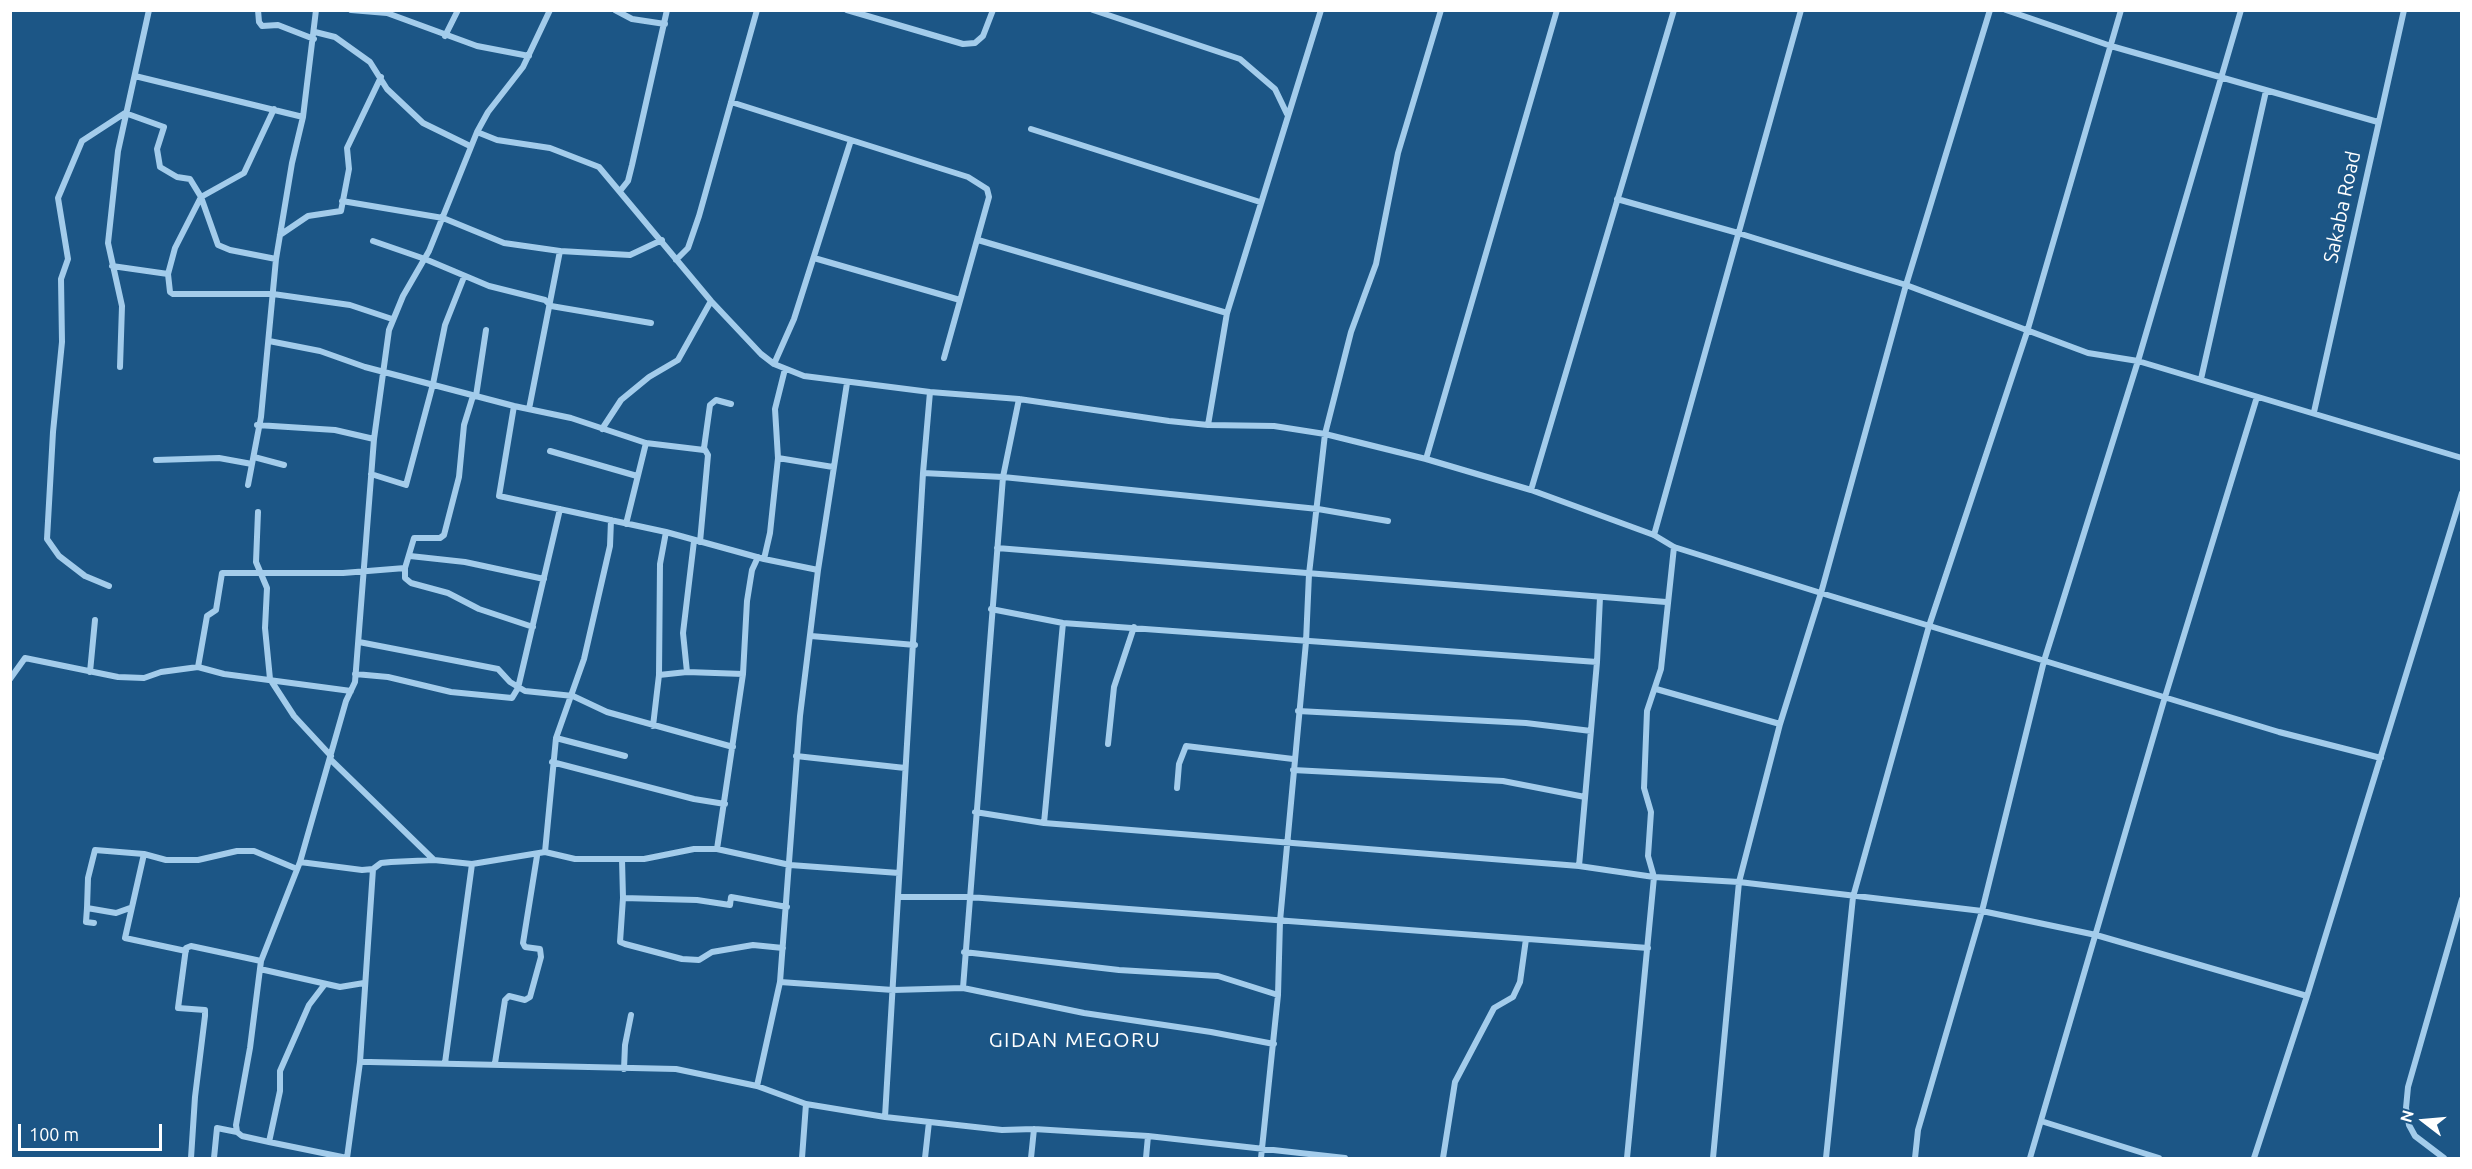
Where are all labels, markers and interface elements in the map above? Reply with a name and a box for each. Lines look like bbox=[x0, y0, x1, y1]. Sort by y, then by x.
street label: Sakaba Road bbox=[2318, 149, 2366, 265]
district label: GIDAN MEGORU bbox=[989, 1027, 1161, 1053]
north arrow bbox=[2394, 1091, 2454, 1151]
text: N bbox=[2396, 1108, 2417, 1124]
scale bar bbox=[21, 1112, 165, 1150]
text: 100 m bbox=[29, 1124, 79, 1144]

